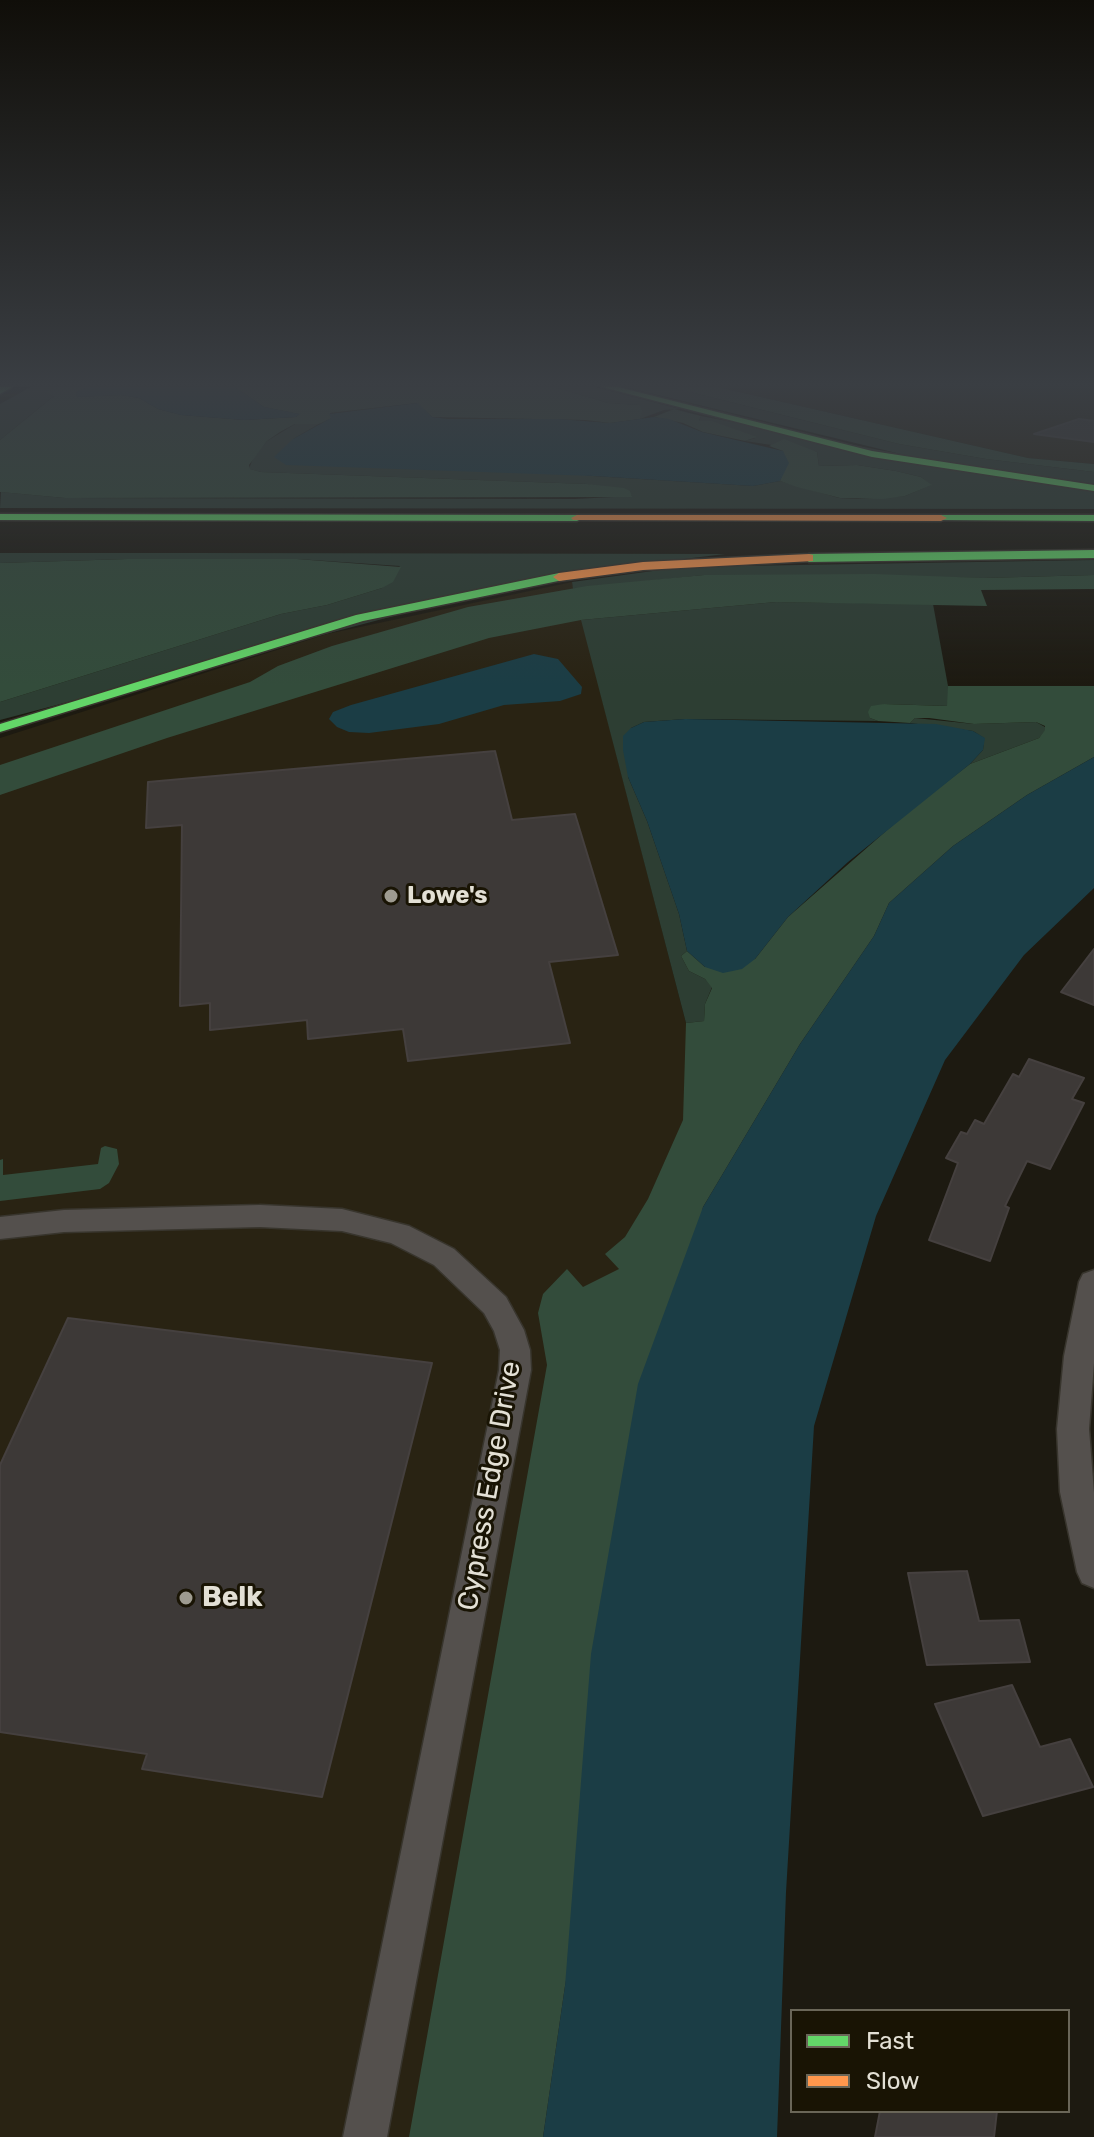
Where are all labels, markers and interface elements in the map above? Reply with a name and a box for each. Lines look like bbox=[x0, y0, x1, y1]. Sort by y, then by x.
place label: Lowe's bbox=[407, 882, 488, 910]
marker: Lowe's bbox=[382, 887, 400, 905]
street label: Cypress Edge Drive bbox=[452, 1359, 528, 1613]
place label: Belk bbox=[202, 1581, 263, 1615]
marker: Belk bbox=[177, 1589, 195, 1607]
legend bbox=[790, 2009, 1070, 2113]
text: Fast bbox=[866, 2027, 914, 2055]
text: Slow bbox=[866, 2067, 919, 2095]

